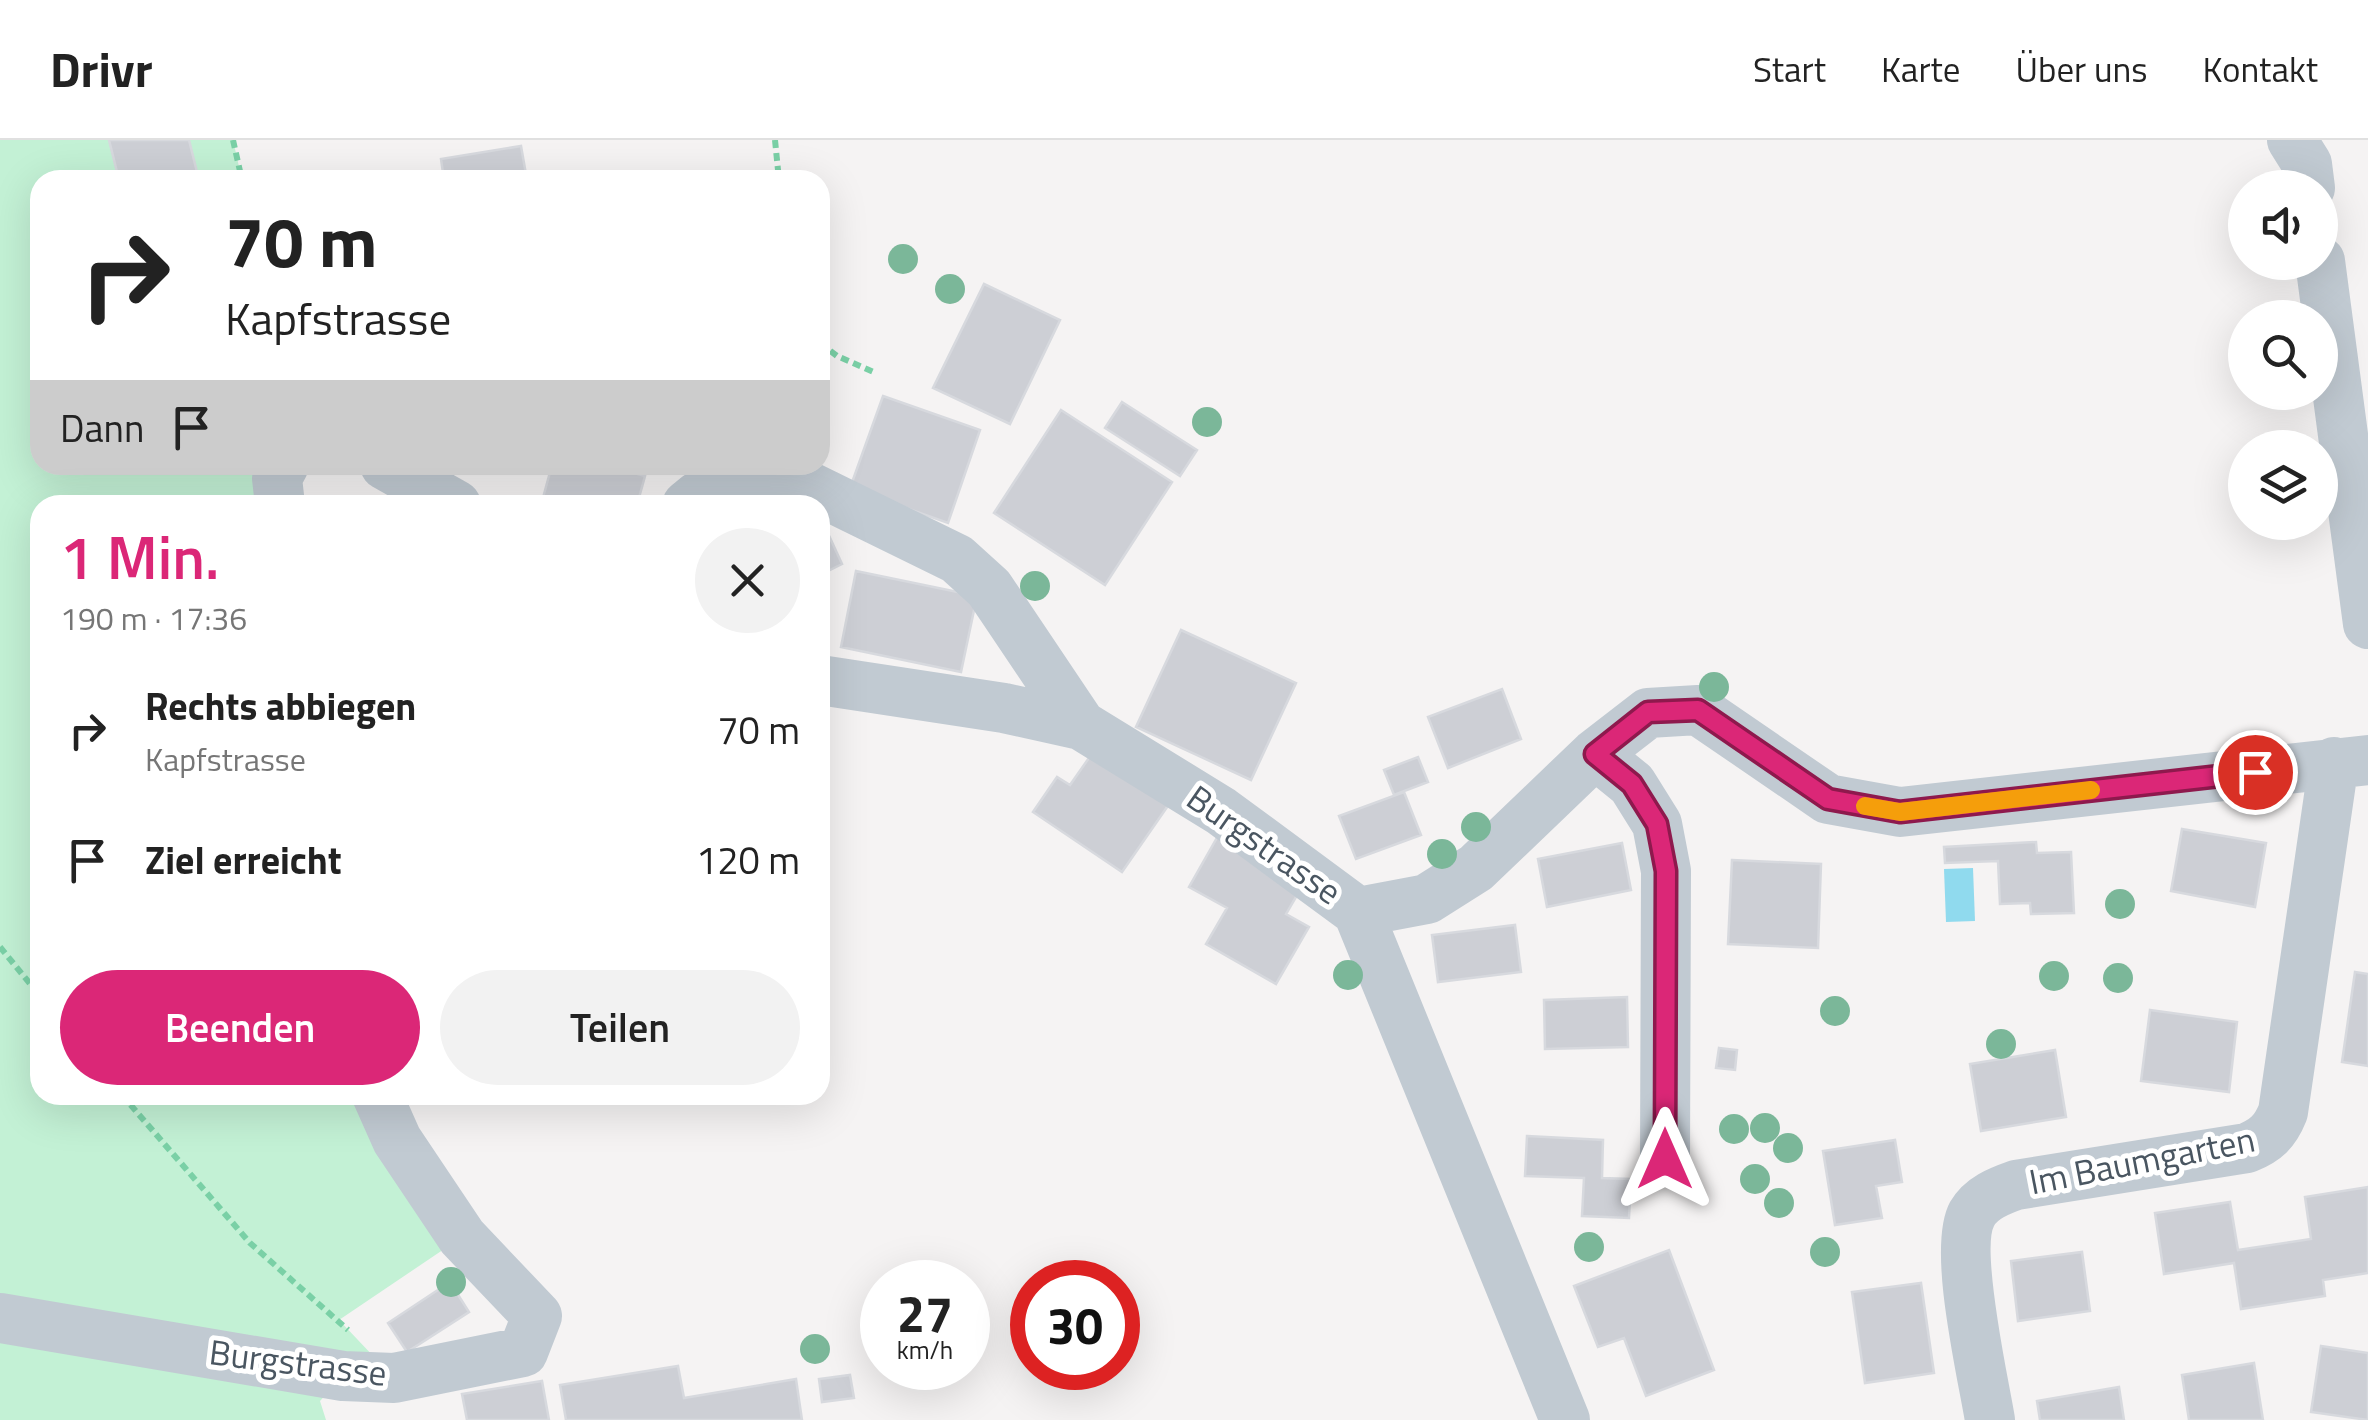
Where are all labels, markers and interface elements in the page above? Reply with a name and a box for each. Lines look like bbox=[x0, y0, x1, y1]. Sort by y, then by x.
text: Drivr bbox=[50, 33, 153, 106]
text: Start bbox=[1753, 42, 1826, 96]
text: Karte bbox=[1881, 42, 1960, 96]
text: Über uns bbox=[2015, 42, 2148, 96]
text: Kontakt bbox=[2203, 42, 2318, 96]
map controls bbox=[2228, 170, 2338, 540]
button: sound bbox=[2228, 170, 2338, 280]
text: 70 m bbox=[225, 188, 378, 294]
icon: right bbox=[60, 210, 190, 340]
text: Kapfstrasse bbox=[225, 284, 451, 352]
button: search bbox=[2228, 300, 2338, 410]
text: Dann bbox=[60, 399, 144, 457]
icon: arrive bbox=[164, 400, 219, 455]
button: layers bbox=[2228, 430, 2338, 540]
text: 1 Min. bbox=[60, 511, 219, 602]
button: close bbox=[695, 528, 800, 633]
text: 190 m · 17:36 bbox=[60, 594, 247, 642]
text: Rechts abbiegen bbox=[145, 677, 416, 735]
text: 70 m bbox=[717, 701, 800, 759]
icon: right bbox=[60, 703, 115, 758]
pin bbox=[2213, 730, 2298, 815]
text: Kapfstrasse bbox=[145, 735, 306, 783]
icon: arrive bbox=[2228, 745, 2283, 800]
street label: Burgstrasse bbox=[1176, 771, 1353, 917]
text: Ziel erreicht bbox=[145, 831, 342, 889]
text: 120 m bbox=[696, 831, 800, 889]
icon: arrive bbox=[60, 833, 115, 888]
button: Beenden bbox=[60, 970, 420, 1085]
button: Teilen bbox=[440, 970, 800, 1085]
position arrow bbox=[1613, 1107, 1717, 1211]
street label: Im Baumgarten bbox=[2024, 1112, 2259, 1208]
speed limit sign: 30 bbox=[1010, 1260, 1140, 1390]
text: 27 bbox=[897, 1275, 953, 1351]
street label: Burgstrasse bbox=[206, 1324, 390, 1400]
text: km/h bbox=[897, 1331, 953, 1369]

